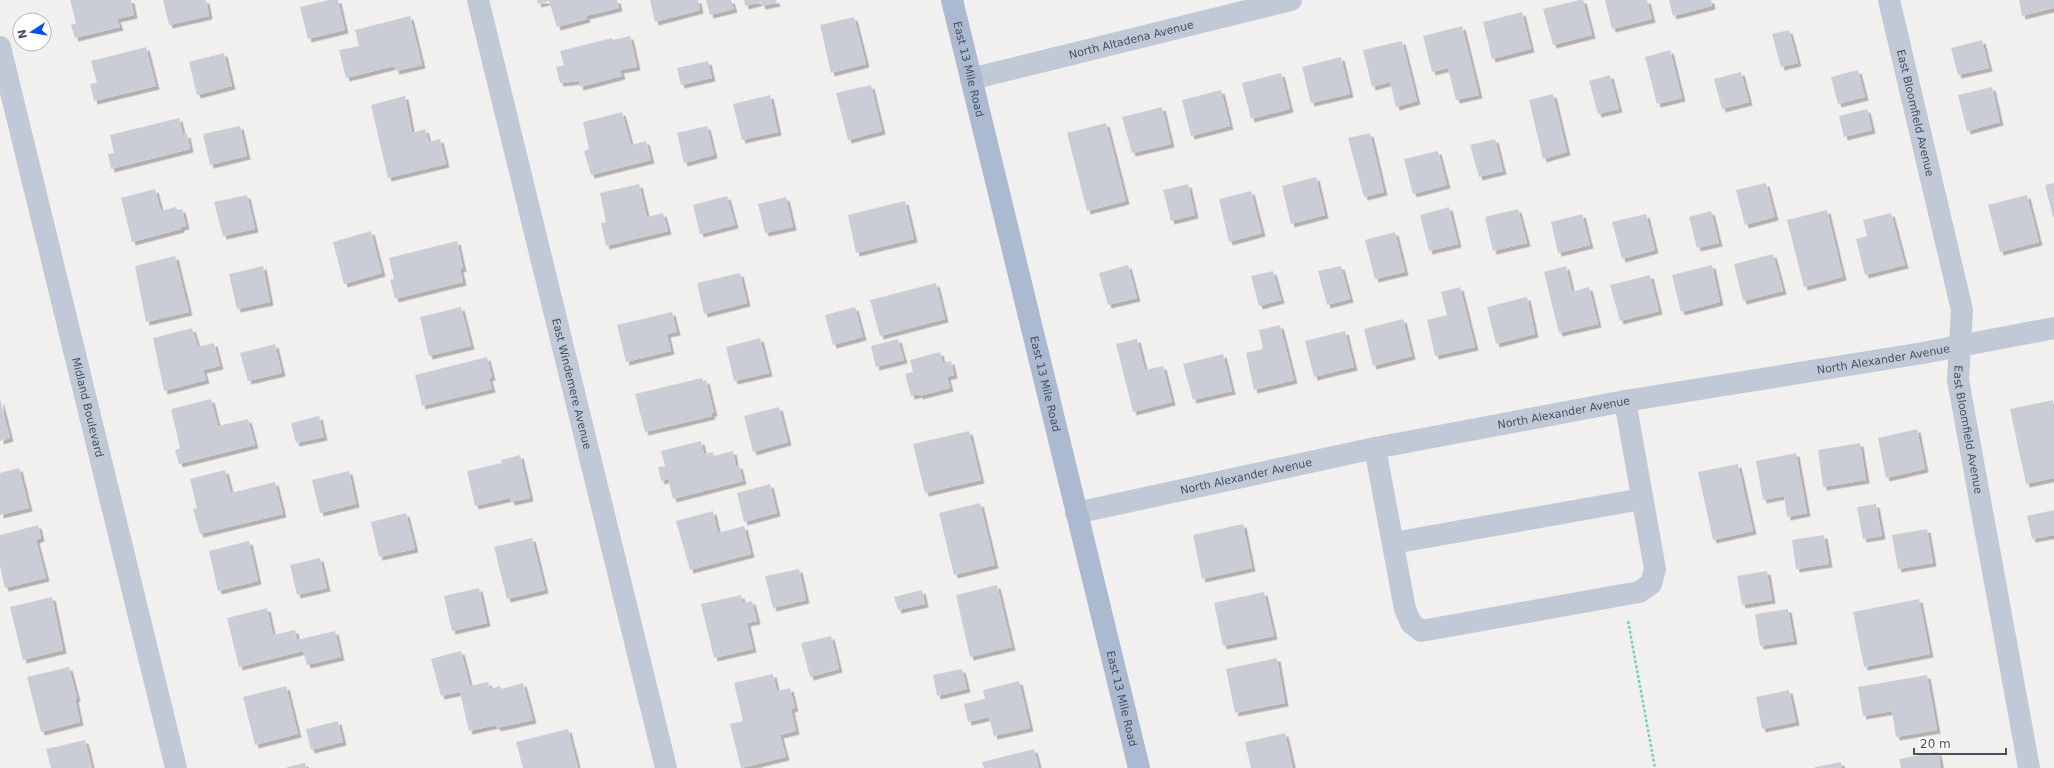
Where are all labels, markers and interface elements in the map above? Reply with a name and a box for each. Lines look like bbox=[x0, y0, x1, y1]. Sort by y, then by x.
north arrow bbox=[12, 12, 52, 52]
street label: North Altadena Avenue bbox=[1068, 18, 1195, 61]
street label: East 13 Mile Road bbox=[951, 20, 987, 118]
text: N bbox=[15, 28, 30, 40]
street label: East Bloomfield Avenue bbox=[1894, 48, 1937, 178]
street label: East Windemere Avenue bbox=[550, 317, 594, 451]
street label: East 13 Mile Road bbox=[1028, 334, 1063, 433]
street label: North Alexander Avenue bbox=[1816, 342, 1951, 377]
street label: Midland Boulevard bbox=[70, 356, 106, 459]
street label: East Bloomfield Avenue bbox=[1951, 365, 1985, 495]
street label: North Alexander Avenue bbox=[1496, 394, 1631, 431]
street label: North Alexander Avenue bbox=[1179, 455, 1313, 497]
street label: East 13 Mile Road bbox=[1104, 649, 1140, 748]
scale bar bbox=[1914, 730, 2006, 756]
text: 20 m bbox=[1920, 737, 1951, 751]

